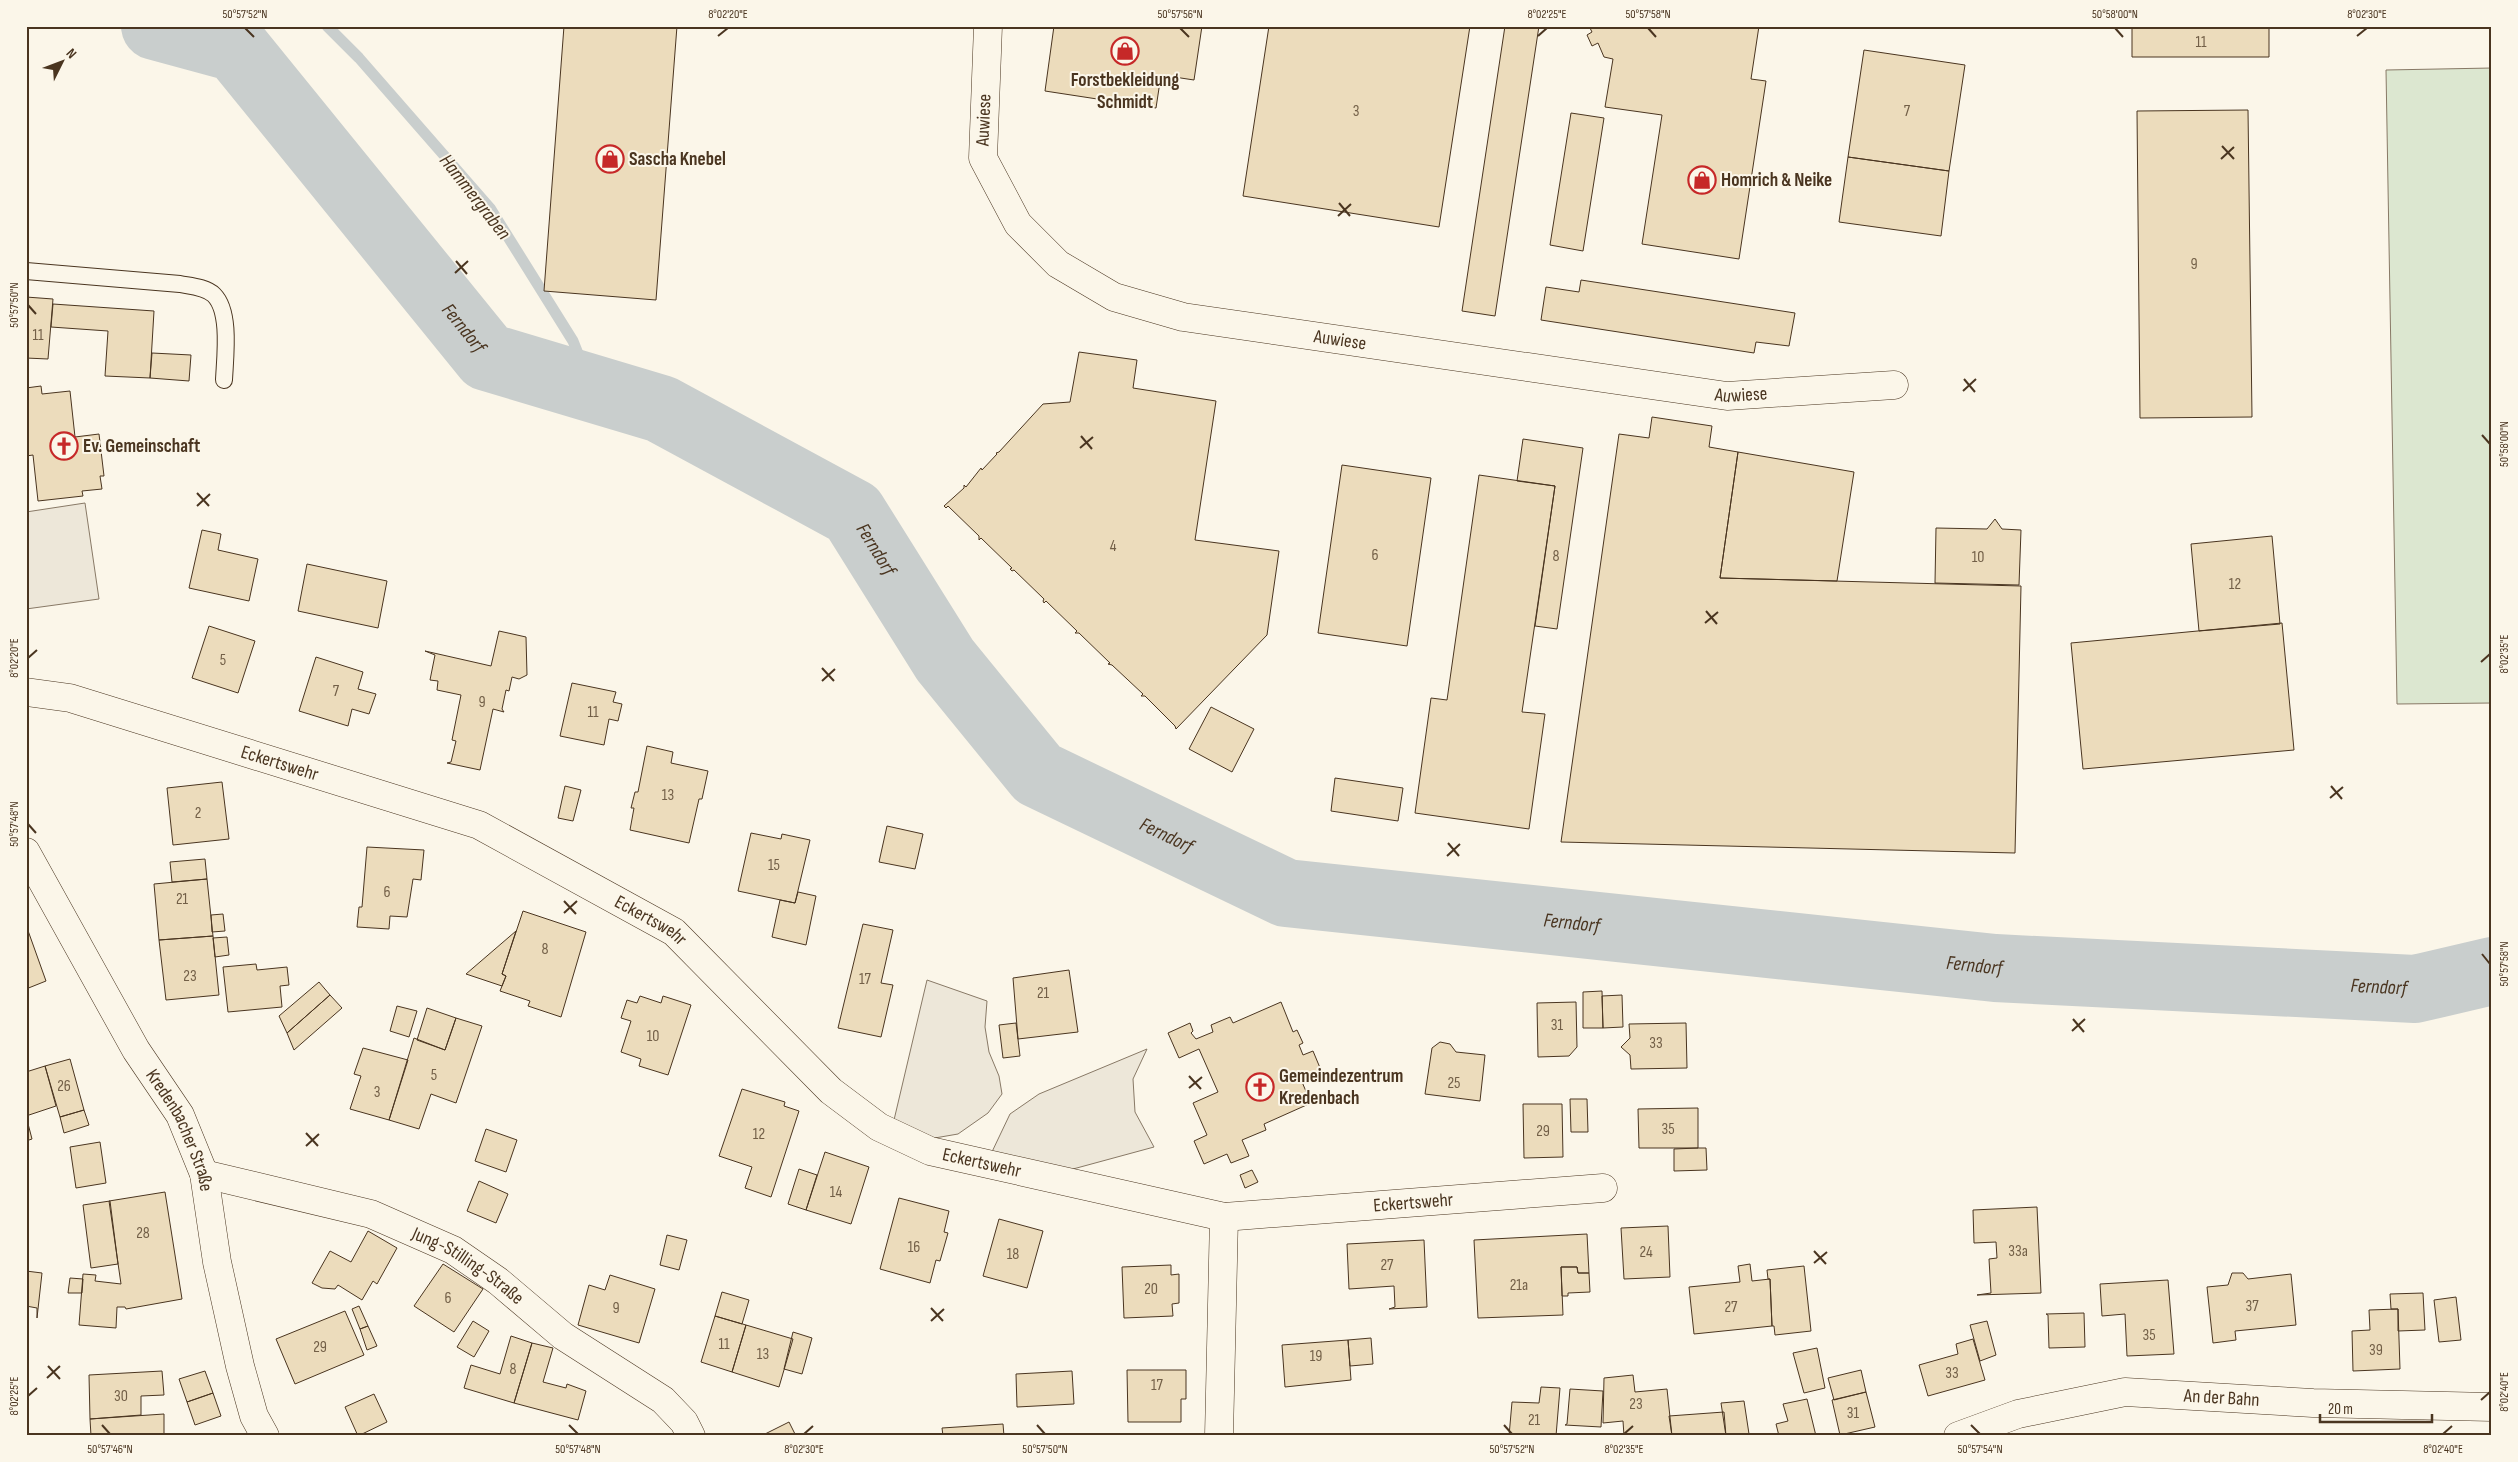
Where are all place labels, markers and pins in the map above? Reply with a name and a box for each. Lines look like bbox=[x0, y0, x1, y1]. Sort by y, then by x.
shop icon: Forstbekleidung Schmidt bbox=[1110, 36, 1140, 66]
place label: Forstbekleidung Schmidt bbox=[1071, 69, 1179, 114]
shop icon: Sascha Knebel bbox=[595, 144, 625, 174]
place label: Sascha Knebel bbox=[629, 148, 726, 171]
shop icon: Homrich & Neike bbox=[1687, 165, 1717, 195]
place label: Homrich & Neike bbox=[1721, 169, 1832, 192]
church icon: Ev. Gemeinschaft bbox=[49, 431, 79, 461]
place label: Ev. Gemeinschaft bbox=[83, 435, 200, 458]
place label: Gemeindezentrum Kredenbach bbox=[1279, 1065, 1403, 1110]
church icon: Gemeindezentrum Kredenbach bbox=[1245, 1072, 1275, 1102]

